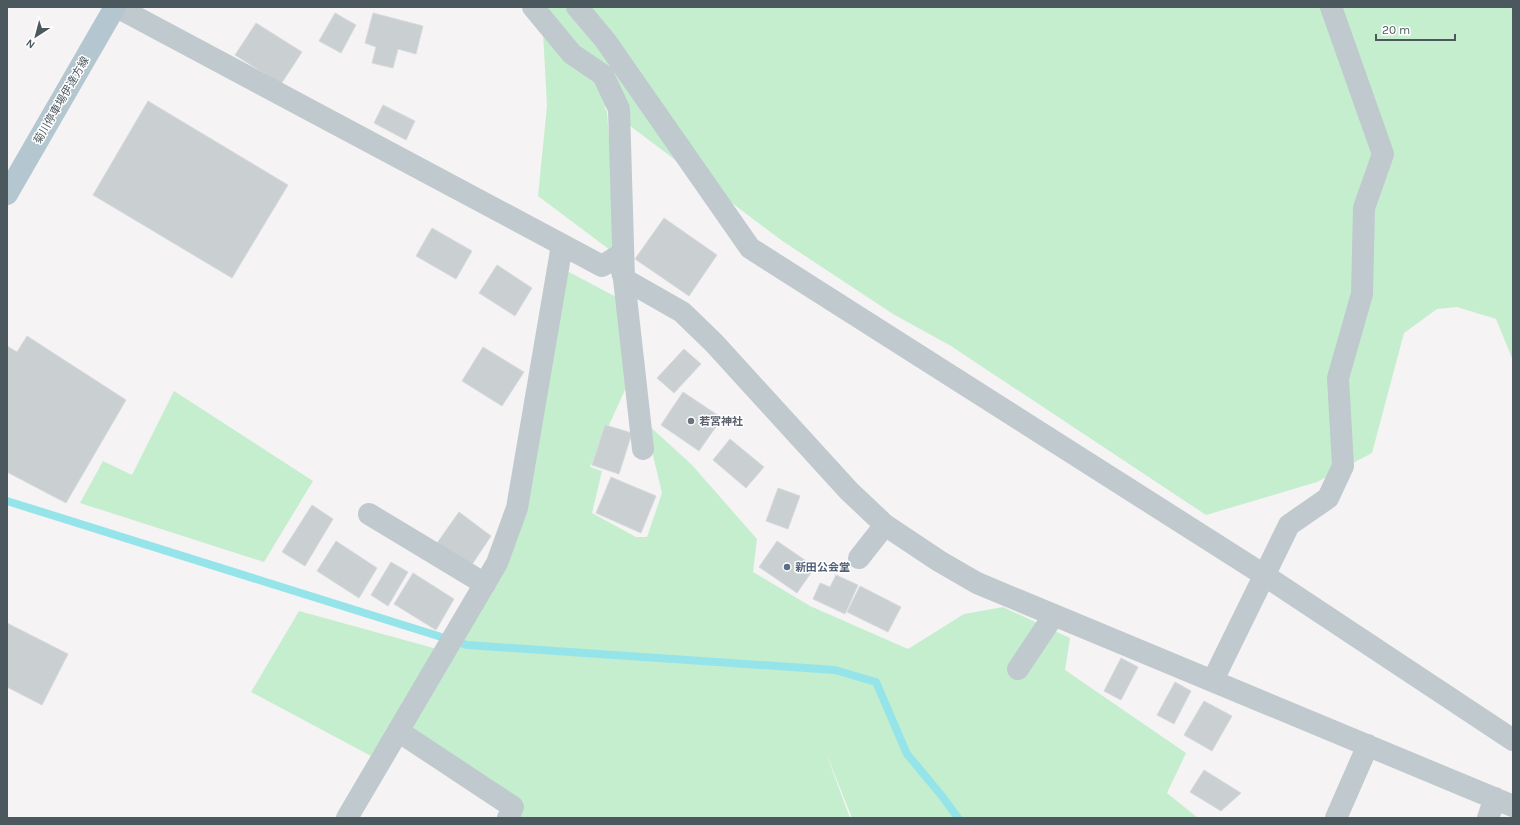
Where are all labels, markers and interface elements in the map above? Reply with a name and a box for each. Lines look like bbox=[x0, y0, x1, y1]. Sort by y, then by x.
north arrow bbox=[16, 16, 56, 56]
scale bar bbox=[1376, 16, 1455, 42]
text: 20 m bbox=[1382, 23, 1410, 37]
text: N bbox=[23, 36, 37, 51]
street label: 菊川停車場伊達方線 bbox=[31, 54, 92, 146]
place label: 若宮神社 bbox=[699, 415, 743, 428]
marker: 若宮神社 bbox=[686, 416, 696, 426]
place label: 新田公会堂 bbox=[795, 561, 850, 574]
marker: 新田公会堂 bbox=[782, 562, 792, 572]

